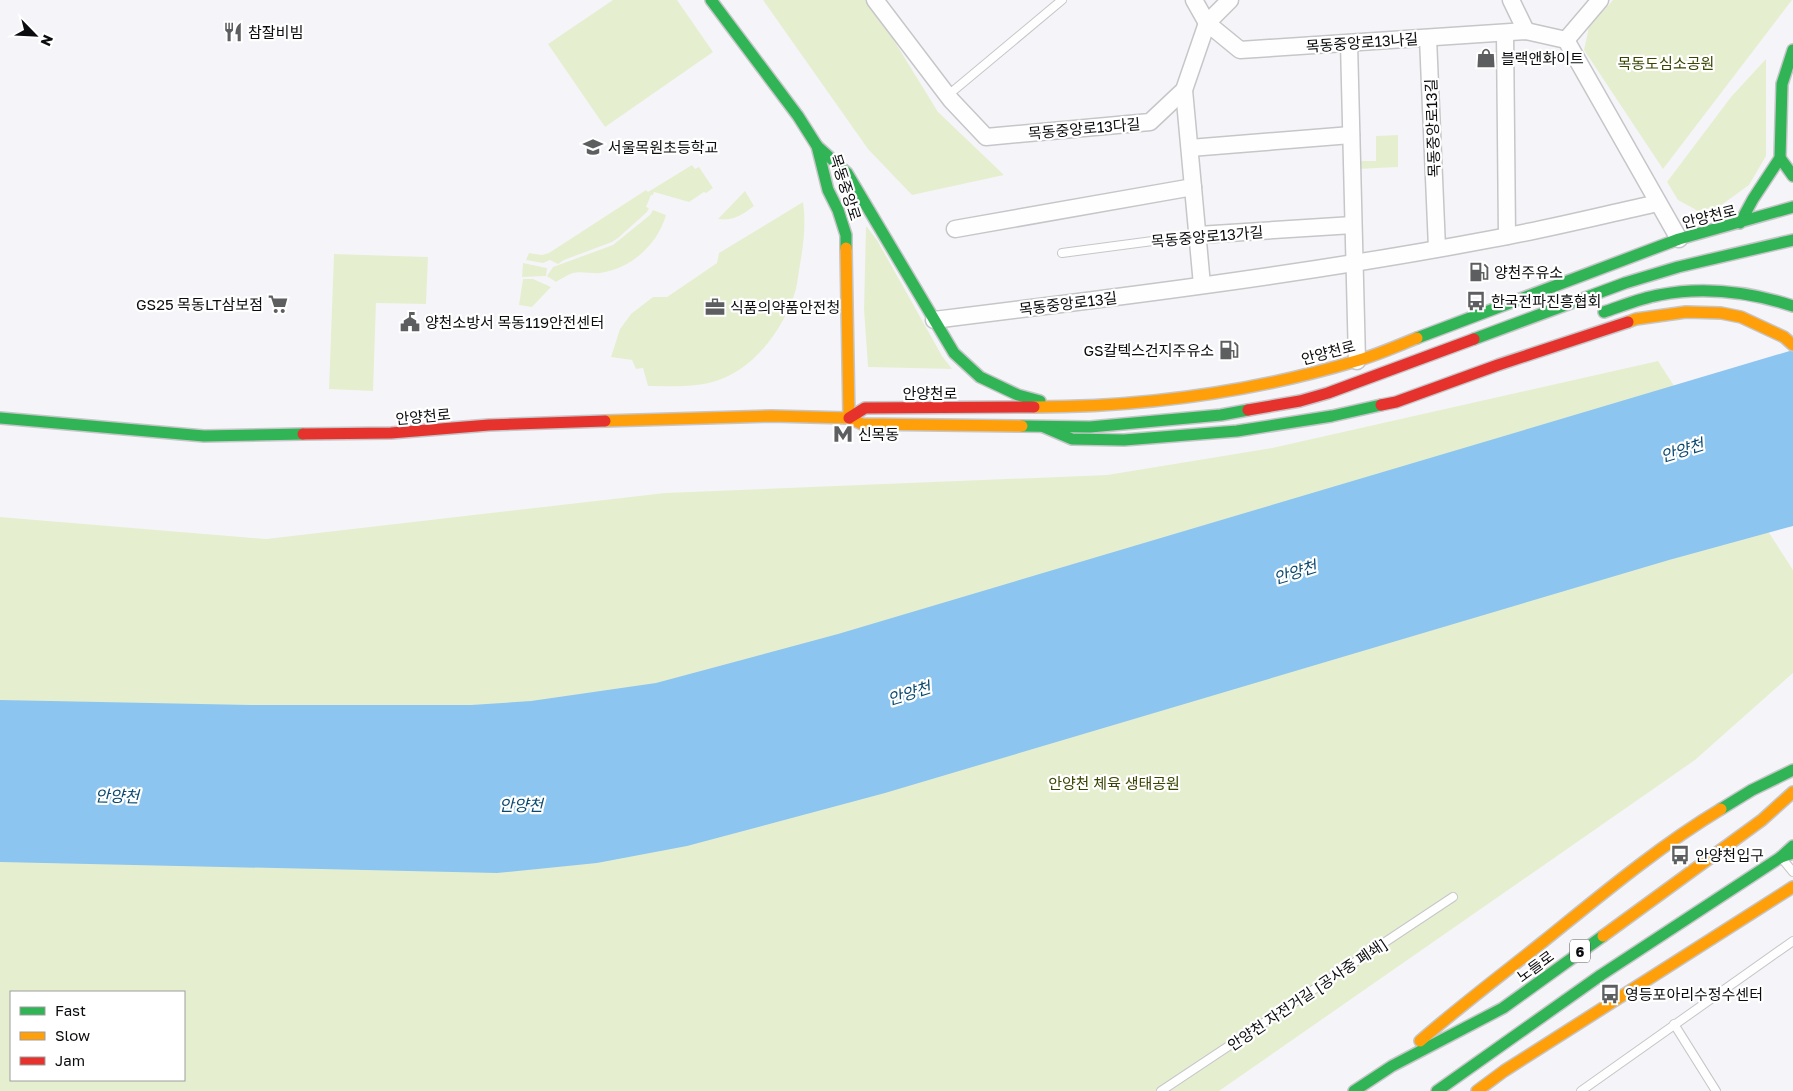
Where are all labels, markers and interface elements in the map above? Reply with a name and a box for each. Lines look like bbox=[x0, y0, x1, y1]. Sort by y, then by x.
north arrow bbox=[10, 10, 60, 60]
restaurant icon: 참잘비빔 bbox=[222, 21, 244, 43]
place label: 참잘비빔 bbox=[248, 23, 303, 41]
street label: 목동중앙로13나길 bbox=[1305, 29, 1419, 55]
text: N bbox=[37, 32, 57, 49]
shop icon: 블랙앤화이트 bbox=[1475, 47, 1497, 69]
place label: 블랙앤화이트 bbox=[1501, 49, 1584, 67]
park label: 목동도심소공원 bbox=[1618, 54, 1714, 72]
street label: 목동중앙로13길 bbox=[1421, 78, 1443, 178]
street label: 목동중앙로13다길 bbox=[1027, 114, 1141, 142]
school or university icon: 서울목원초등학교 bbox=[582, 136, 604, 158]
place label: 서울목원초등학교 bbox=[608, 138, 718, 156]
street label: 목동중앙로 bbox=[827, 151, 865, 223]
street label: 안양천로 bbox=[1680, 201, 1738, 231]
street label: 목동중앙로13가길 bbox=[1150, 222, 1264, 250]
fuel station icon: 양천주유소 bbox=[1468, 261, 1490, 283]
place label: 양천주유소 bbox=[1494, 263, 1563, 281]
street label: 목동중앙로13길 bbox=[1018, 288, 1118, 318]
bus stop icon: 한국전파진흥협회 bbox=[1465, 290, 1487, 312]
place label: 한국전파진흥협회 bbox=[1491, 292, 1601, 310]
supermarket icon: GS25 목동LT삼보점 bbox=[267, 293, 289, 315]
place label: GS25 목동LT삼보점 bbox=[136, 295, 263, 313]
office icon: 식품의약품안전청 bbox=[704, 296, 726, 318]
place label: 식품의약품안전청 bbox=[730, 298, 840, 316]
public building icon: 양천소방서 목동119안전센터 bbox=[399, 311, 421, 333]
place label: 양천소방서 목동119안전센터 bbox=[425, 313, 604, 331]
street label: 안양천로 bbox=[1299, 336, 1357, 368]
fuel station icon: GS칼텍스건지주유소 bbox=[1218, 339, 1240, 361]
place label: GS칼텍스건지주유소 bbox=[1083, 341, 1214, 359]
street label: 안양천로 bbox=[902, 384, 958, 402]
street label: 안양천로 bbox=[395, 405, 451, 427]
metro station icon: 신목동 bbox=[832, 423, 854, 445]
place label: 신목동 bbox=[858, 425, 899, 443]
water label: 안양천 bbox=[1658, 433, 1708, 466]
water label: 안양천 bbox=[1271, 555, 1321, 588]
water label: 안양천 bbox=[885, 676, 935, 709]
park label: 안양천 체육 생태공원 bbox=[1048, 774, 1180, 792]
water label: 안양천 bbox=[95, 786, 142, 806]
water label: 안양천 bbox=[499, 795, 545, 815]
bus stop icon: 안양천입구 bbox=[1669, 844, 1691, 866]
place label: 안양천입구 bbox=[1695, 846, 1764, 864]
street label: 안양천 자전거길 [공사중 폐쇄] bbox=[1224, 934, 1390, 1054]
road number: 6 bbox=[1570, 939, 1590, 962]
street label: 노들로 bbox=[1513, 947, 1557, 985]
bus stop icon: 영등포아리수정수센터 bbox=[1599, 983, 1621, 1005]
place label: 영등포아리수정수센터 bbox=[1625, 985, 1763, 1003]
legend bbox=[10, 991, 185, 1081]
text: Fast bbox=[55, 1001, 86, 1019]
text: Slow bbox=[55, 1026, 90, 1044]
text: Jam bbox=[55, 1051, 85, 1069]

